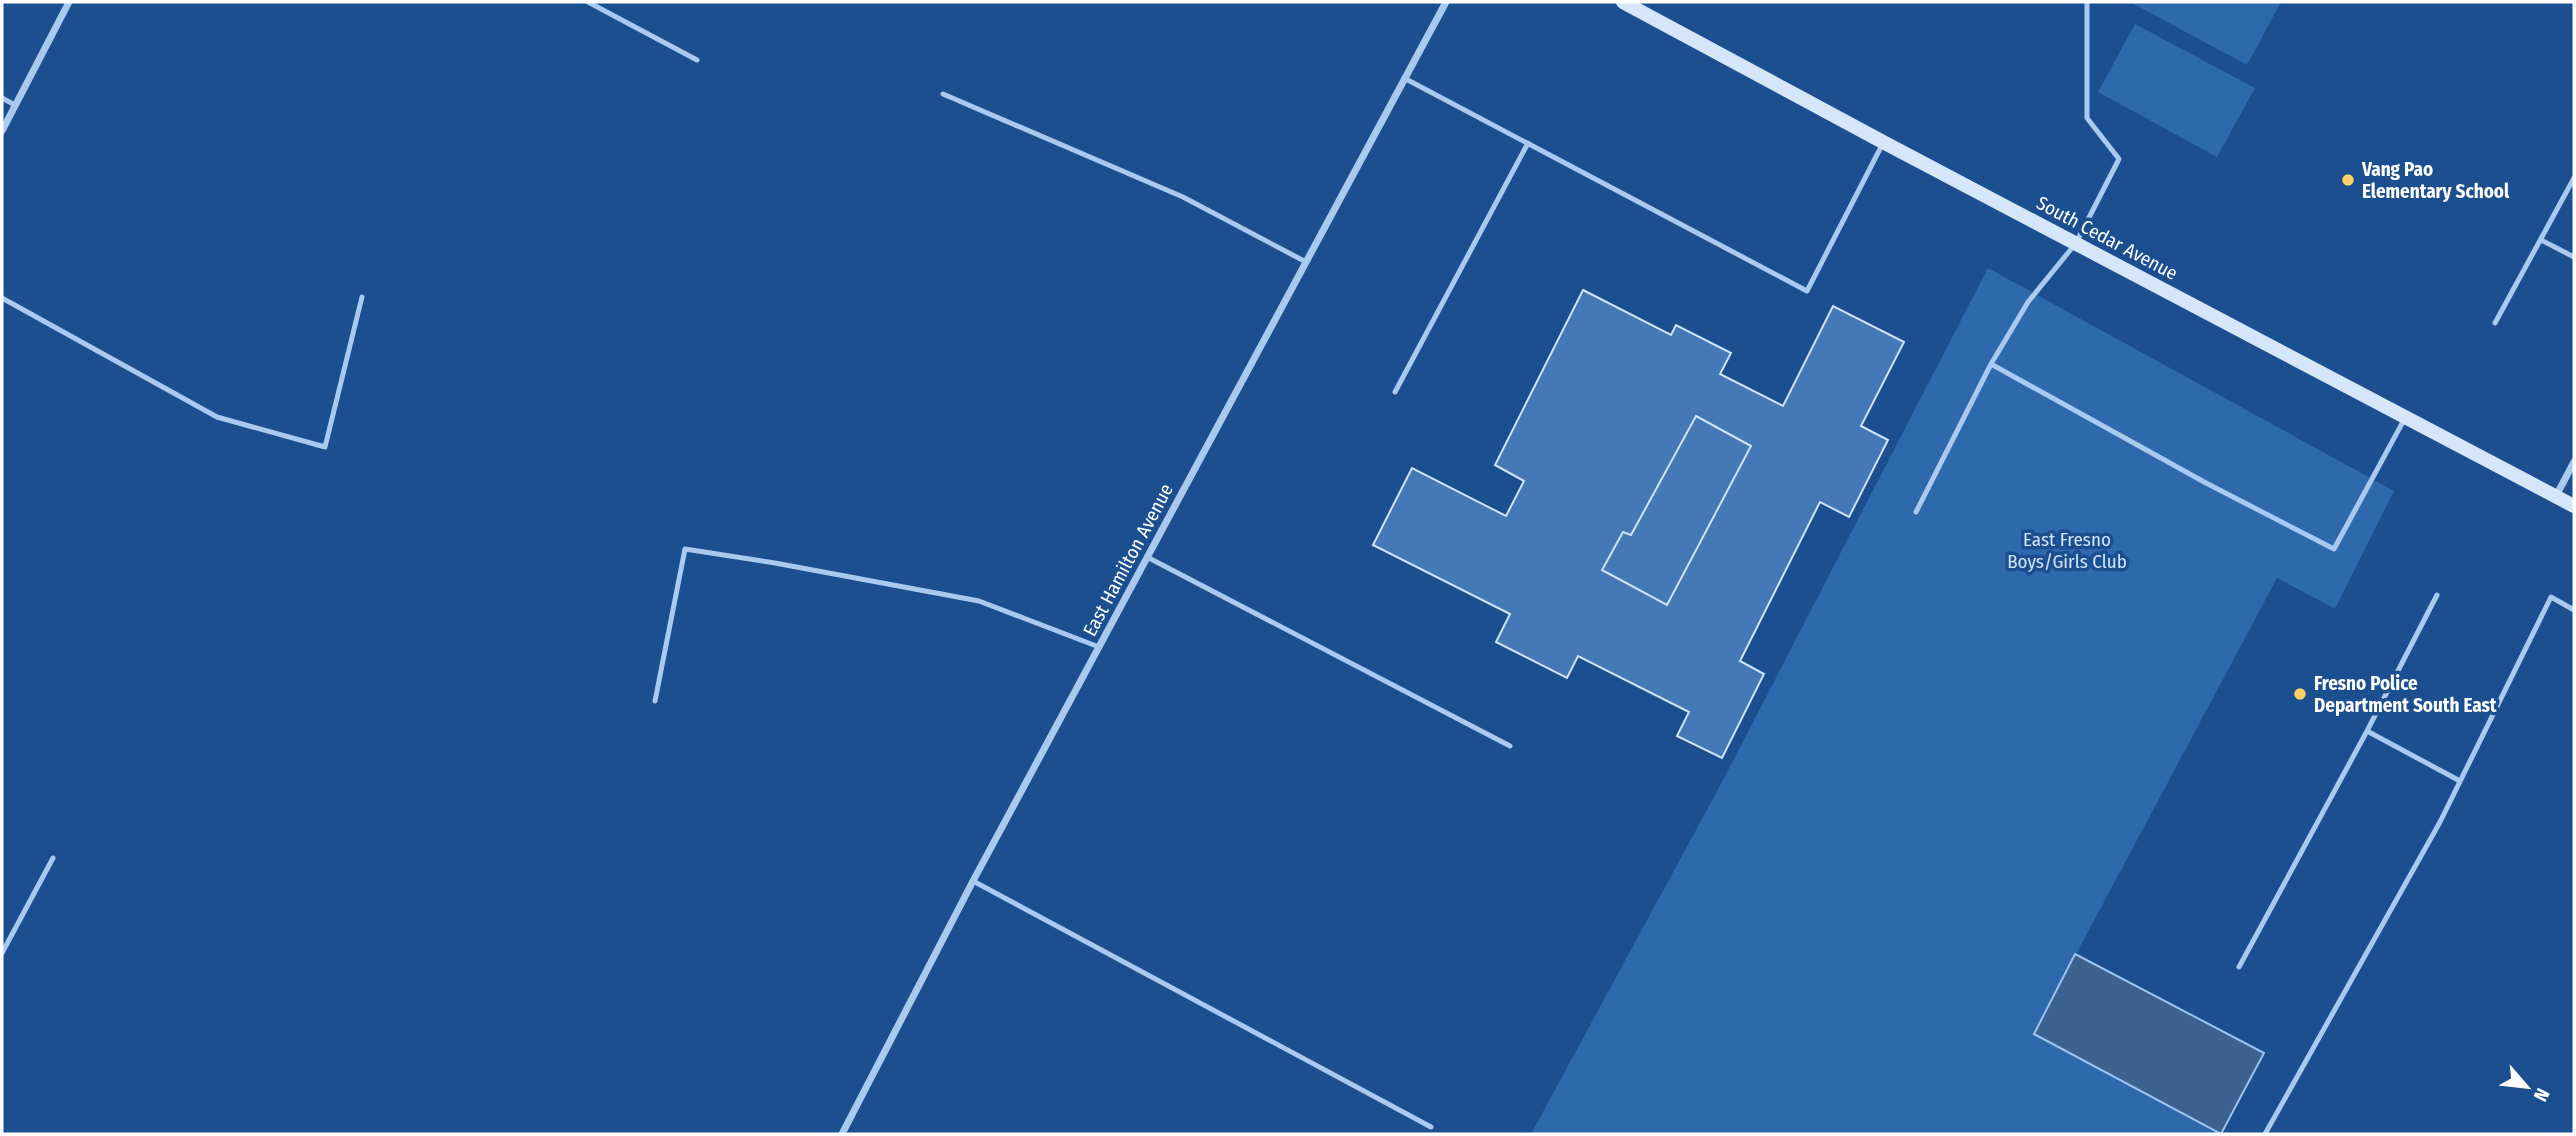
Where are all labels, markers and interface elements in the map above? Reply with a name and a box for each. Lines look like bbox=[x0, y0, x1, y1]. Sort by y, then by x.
place label: Vang Pao Elementary School bbox=[2361, 158, 2510, 203]
marker: Vang Pao Elementary School bbox=[2340, 172, 2356, 188]
street label: South Cedar Avenue bbox=[2033, 191, 2181, 285]
street label: East Hamilton Avenue bbox=[1078, 480, 1178, 640]
park label: East Fresno Boys/Girls Club bbox=[2007, 528, 2127, 573]
place label: Fresno Police Department South East bbox=[2314, 672, 2497, 717]
marker: Fresno Police Department South East bbox=[2292, 686, 2308, 702]
north arrow bbox=[2492, 1052, 2562, 1122]
text: N bbox=[2529, 1084, 2554, 1105]

